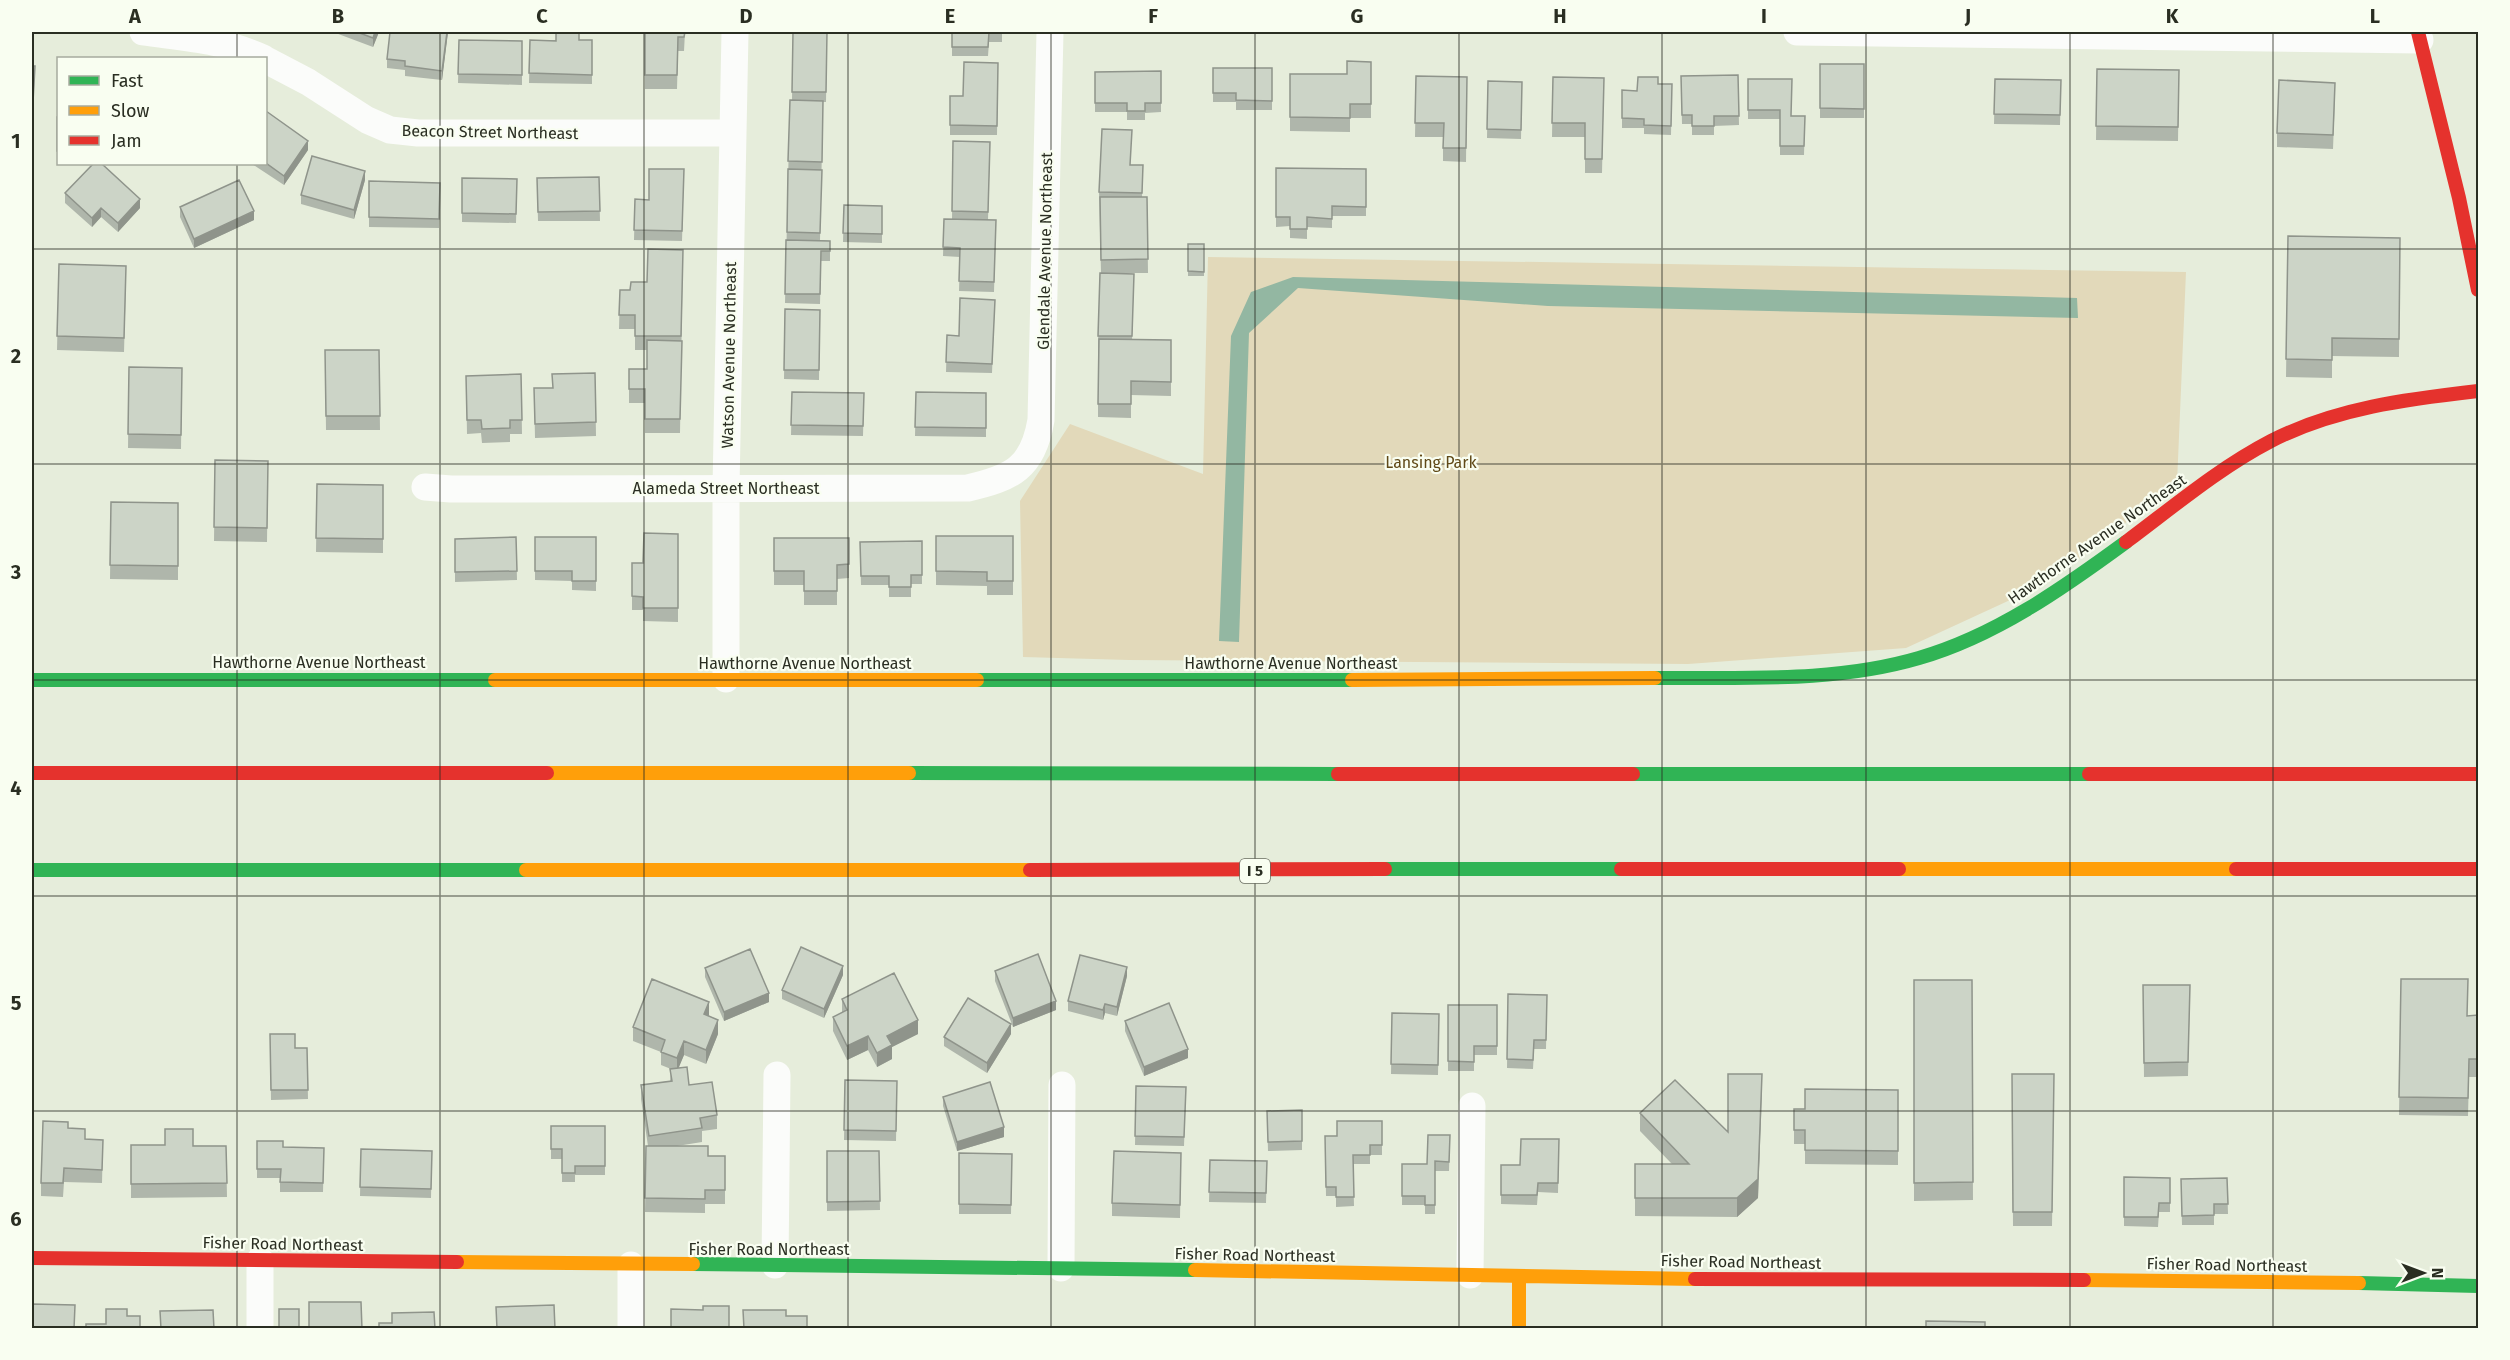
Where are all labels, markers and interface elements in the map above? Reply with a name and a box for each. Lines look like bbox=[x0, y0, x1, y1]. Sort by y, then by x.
text: A bbox=[128, 4, 142, 28]
text: B bbox=[332, 4, 344, 28]
text: C bbox=[536, 4, 548, 28]
text: D bbox=[739, 4, 753, 28]
text: E bbox=[945, 4, 955, 28]
text: F bbox=[1148, 4, 1158, 28]
text: G bbox=[1351, 4, 1363, 28]
text: H bbox=[1553, 4, 1567, 28]
text: I bbox=[1761, 4, 1767, 28]
text: J bbox=[1964, 4, 1971, 28]
text: K bbox=[2166, 4, 2179, 28]
text: L bbox=[2370, 4, 2380, 28]
legend bbox=[57, 57, 267, 165]
text: Fast bbox=[111, 70, 144, 92]
text: Slow bbox=[111, 100, 150, 122]
street label: Beacon Street Northeast bbox=[401, 121, 579, 143]
text: 1 bbox=[11, 129, 21, 153]
text: Jam bbox=[111, 130, 142, 152]
street label: Glendale Avenue Northeast bbox=[1034, 152, 1056, 350]
street label: Watson Avenue Northeast bbox=[718, 261, 740, 449]
text: 2 bbox=[11, 344, 21, 368]
park label: Lansing Park bbox=[1385, 453, 1477, 472]
street label: Hawthorne Avenue Northeast bbox=[2004, 470, 2190, 608]
street label: Alameda Street Northeast bbox=[632, 479, 820, 498]
text: 3 bbox=[10, 560, 21, 584]
street label: Hawthorne Avenue Northeast bbox=[212, 653, 426, 672]
street label: Hawthorne Avenue Northeast bbox=[698, 654, 912, 673]
street label: Hawthorne Avenue Northeast bbox=[1184, 654, 1398, 673]
text: 4 bbox=[10, 776, 22, 800]
road number: I 5 bbox=[1240, 859, 1270, 883]
text: 5 bbox=[11, 991, 22, 1015]
text: 6 bbox=[10, 1207, 22, 1231]
street label: Fisher Road Northeast bbox=[202, 1233, 364, 1255]
street label: Fisher Road Northeast bbox=[689, 1240, 850, 1259]
north arrow bbox=[2393, 1243, 2453, 1303]
street label: Fisher Road Northeast bbox=[1174, 1244, 1336, 1266]
street label: Fisher Road Northeast bbox=[1660, 1251, 1822, 1273]
street label: Fisher Road Northeast bbox=[2146, 1254, 2308, 1276]
text: N bbox=[2428, 1268, 2447, 1278]

